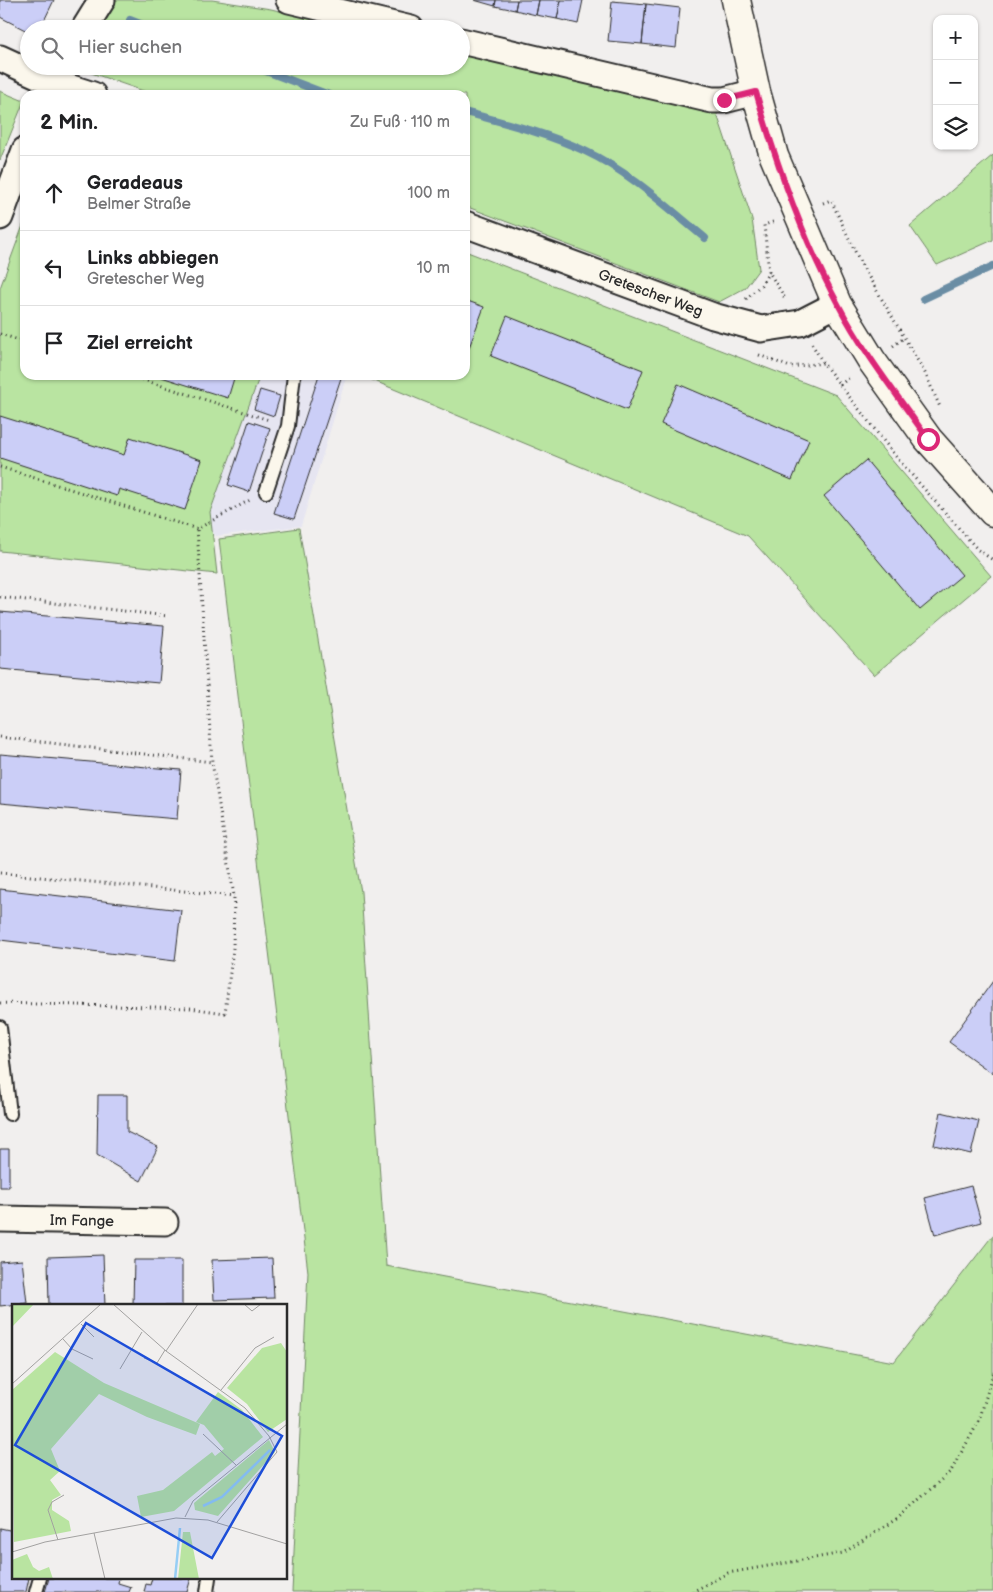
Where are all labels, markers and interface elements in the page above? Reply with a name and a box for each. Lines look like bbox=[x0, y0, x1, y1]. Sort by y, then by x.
map controls bbox=[933, 15, 978, 150]
button: + bbox=[933, 15, 978, 60]
search box bbox=[20, 20, 470, 75]
icon: search bbox=[38, 34, 66, 62]
text: Hier suchen bbox=[78, 36, 182, 59]
button: − bbox=[933, 60, 978, 105]
route end bbox=[713, 89, 736, 112]
button: layers bbox=[933, 105, 978, 150]
text: 2 Min. bbox=[40, 110, 98, 135]
text: Zu Fuß · 110 m bbox=[350, 113, 450, 132]
text: Geradeaus bbox=[87, 172, 183, 195]
icon: ahead bbox=[40, 179, 68, 207]
text: 100 m bbox=[407, 184, 450, 203]
text: Belmer Straße bbox=[87, 195, 191, 214]
text: Links abbiegen bbox=[87, 247, 219, 270]
icon: left bbox=[40, 254, 68, 282]
text: 10 m bbox=[417, 259, 450, 278]
street label: Gretescher Weg bbox=[596, 265, 706, 321]
text: Gretescher Weg bbox=[87, 270, 205, 289]
icon: arrive bbox=[40, 329, 68, 357]
text: Ziel erreicht bbox=[87, 332, 193, 355]
route start bbox=[917, 428, 940, 451]
street label: Im Fange bbox=[50, 1210, 114, 1231]
inset map bbox=[12, 1304, 288, 1580]

